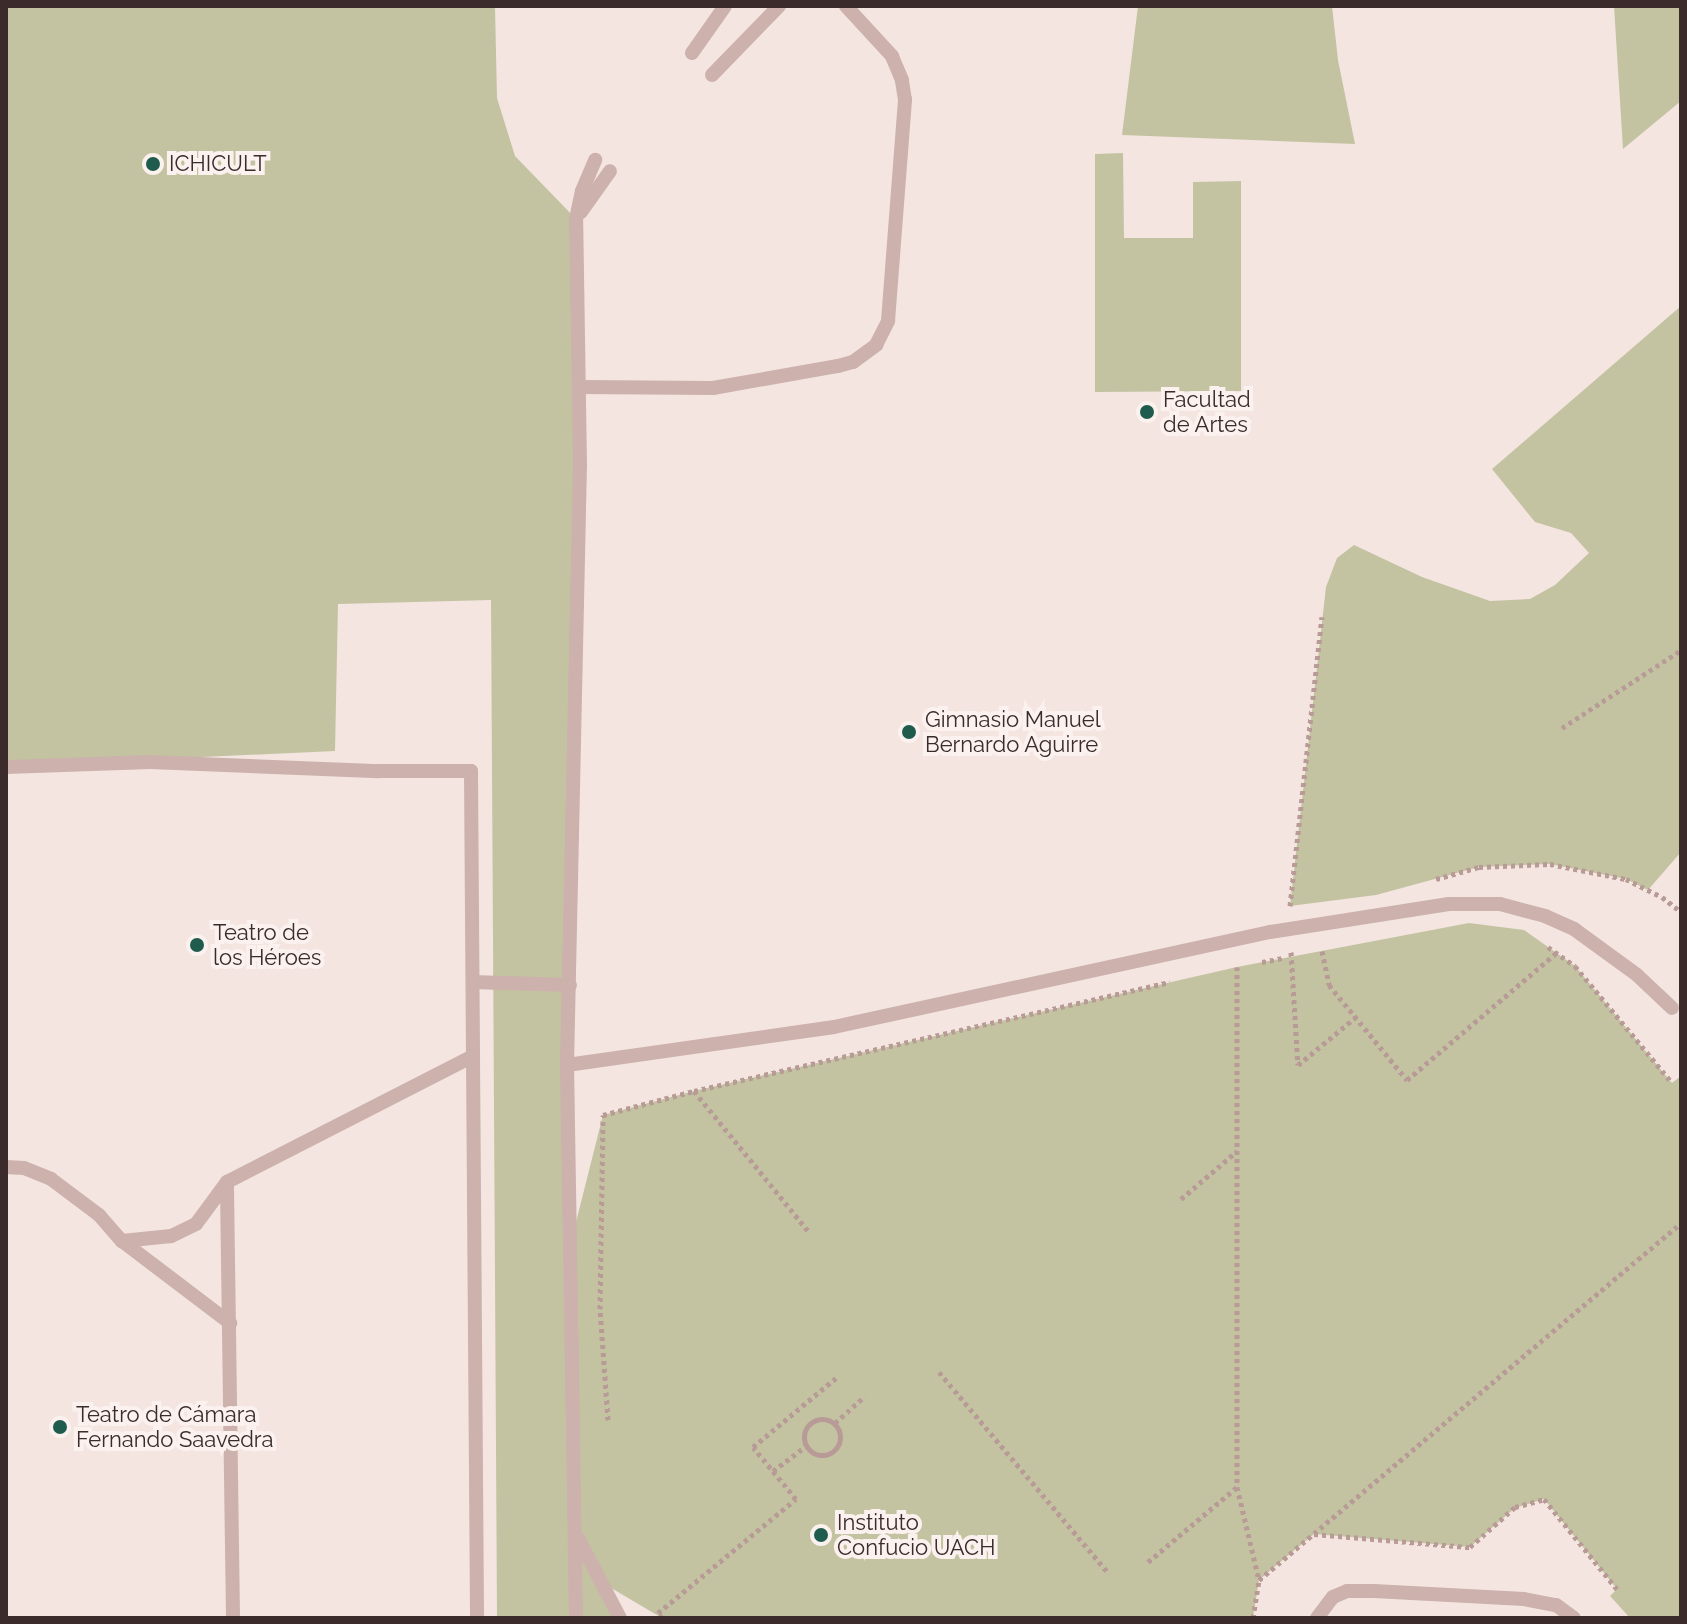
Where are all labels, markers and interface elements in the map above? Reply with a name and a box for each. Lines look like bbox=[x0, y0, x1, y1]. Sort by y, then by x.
place label: ICHICULT bbox=[169, 151, 267, 177]
marker: ICHICULT bbox=[144, 155, 162, 173]
place label: Facultad de Artes bbox=[1163, 386, 1251, 438]
marker: Facultad de Artes bbox=[1138, 403, 1156, 421]
place label: Gimnasio Manuel Bernardo Aguirre bbox=[925, 706, 1101, 758]
marker: Gimnasio Manuel Bernardo Aguirre bbox=[900, 723, 918, 741]
place label: Teatro de los Héroes bbox=[213, 919, 321, 970]
marker: Teatro de los Héroes bbox=[188, 936, 206, 954]
place label: Teatro de Cámara Fernando Saavedra bbox=[76, 1401, 273, 1452]
marker: Teatro de Cámara Fernando Saavedra bbox=[51, 1418, 69, 1436]
place label: Instituto Confucio UACH bbox=[837, 1509, 995, 1560]
marker: Instituto Confucio UACH bbox=[812, 1526, 830, 1544]

